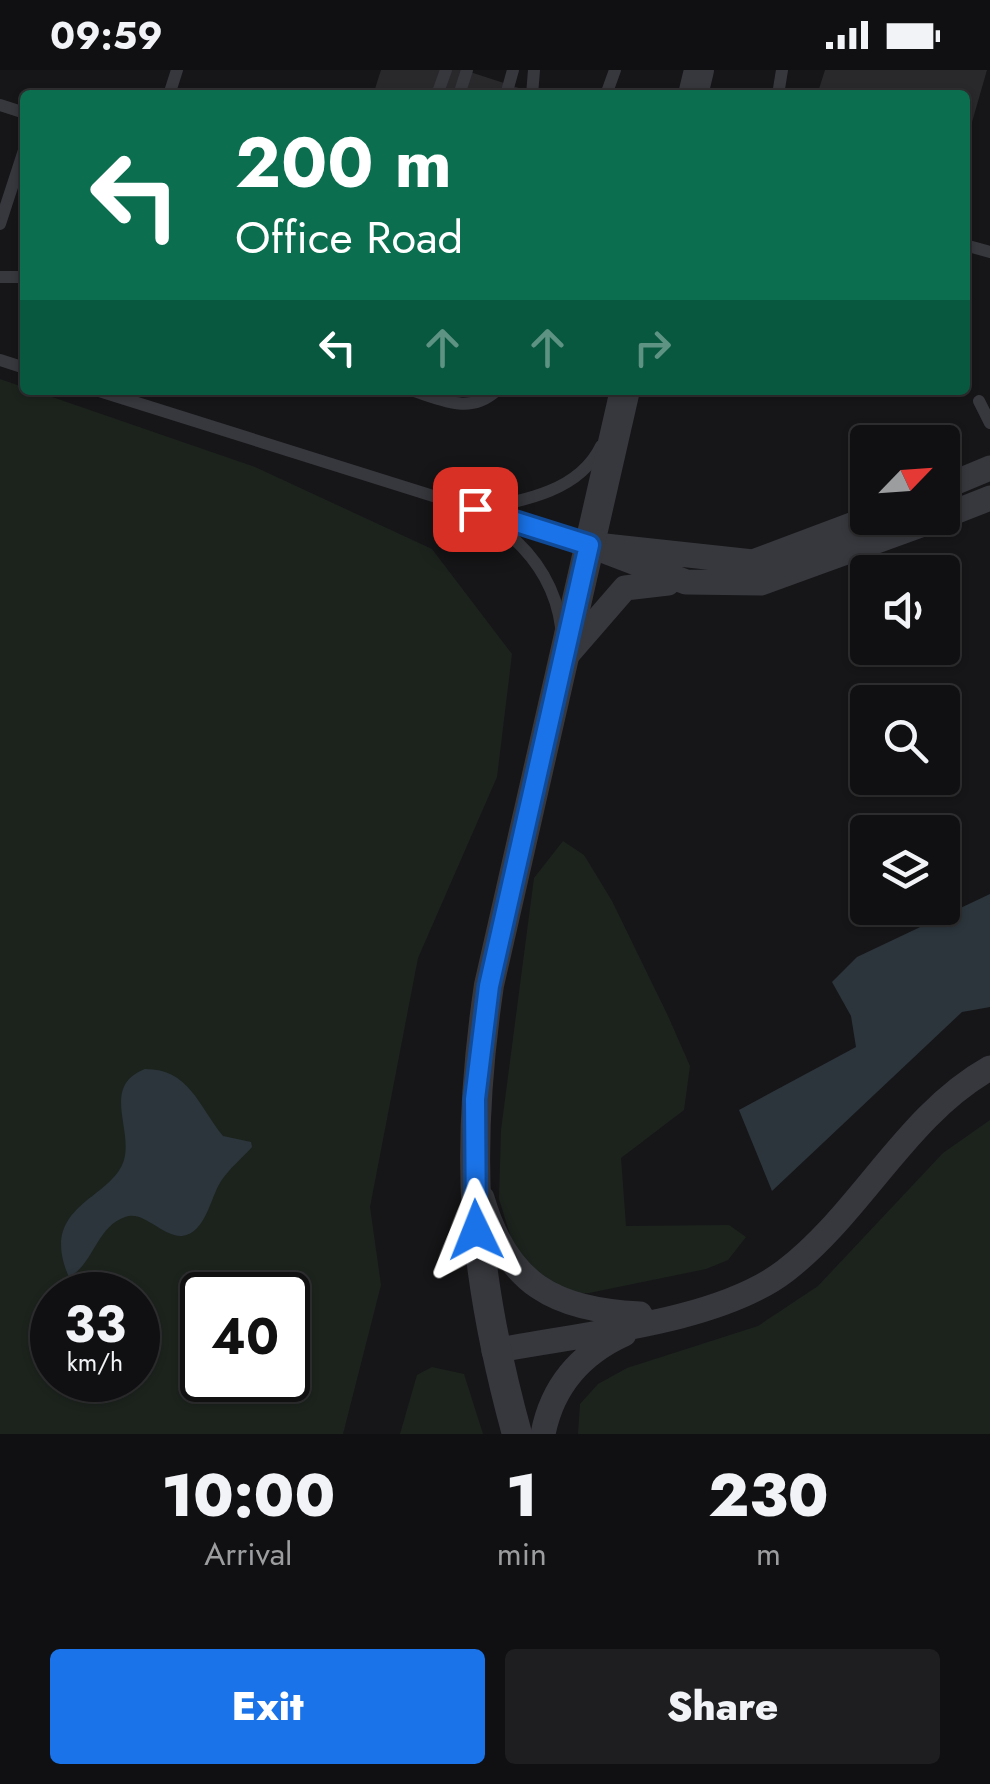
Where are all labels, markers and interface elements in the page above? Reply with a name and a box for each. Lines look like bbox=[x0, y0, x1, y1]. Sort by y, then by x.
text: 09:59 bbox=[50, 8, 163, 63]
text: 200 m bbox=[235, 112, 452, 213]
icon: left bbox=[70, 130, 200, 260]
text: Office Road bbox=[235, 205, 463, 270]
icon: left bbox=[310, 320, 365, 375]
icon: ahead bbox=[415, 320, 470, 375]
icon: ahead bbox=[520, 320, 575, 375]
icon: right bbox=[625, 320, 680, 375]
north arrow bbox=[850, 425, 960, 535]
map controls bbox=[850, 425, 960, 925]
pin bbox=[433, 467, 518, 552]
icon: arrive bbox=[448, 482, 503, 537]
button: sound bbox=[850, 555, 960, 665]
button: search bbox=[850, 685, 960, 795]
button: layers bbox=[850, 815, 960, 925]
position arrow bbox=[424, 1178, 528, 1282]
speed limit sign: 40 bbox=[180, 1272, 310, 1402]
text: 33 bbox=[64, 1288, 126, 1361]
text: km/h bbox=[67, 1344, 123, 1380]
text: 10:00 bbox=[161, 1452, 335, 1539]
text: 1 bbox=[506, 1452, 538, 1539]
text: 230 bbox=[708, 1452, 829, 1539]
text: Arrival bbox=[204, 1531, 292, 1577]
text: min bbox=[497, 1531, 547, 1577]
text: m bbox=[756, 1531, 781, 1577]
button: Exit bbox=[50, 1649, 485, 1764]
button: Share bbox=[505, 1649, 940, 1764]

